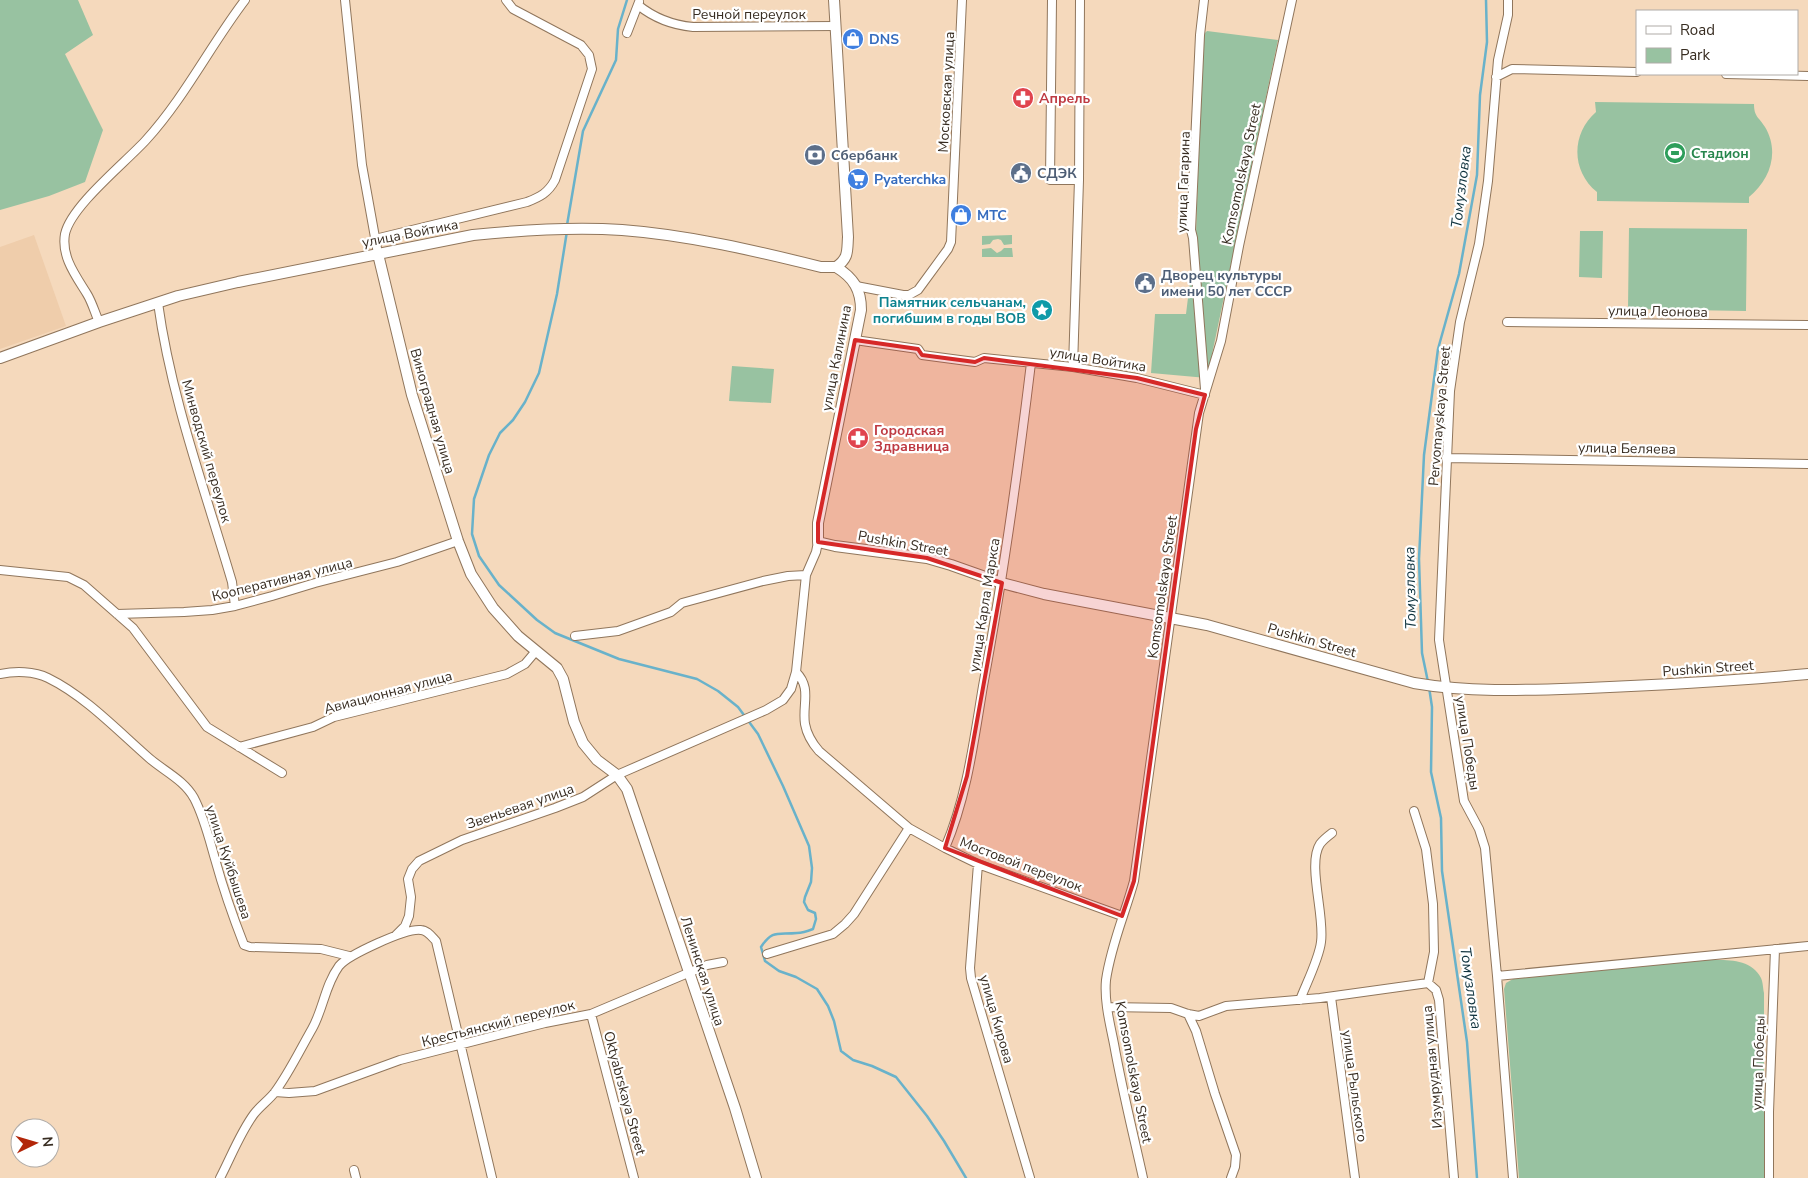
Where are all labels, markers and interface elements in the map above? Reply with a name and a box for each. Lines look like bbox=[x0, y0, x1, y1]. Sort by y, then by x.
street label: Речной переулок bbox=[692, 5, 806, 24]
legend bbox=[1636, 10, 1798, 75]
text: Road bbox=[1680, 20, 1715, 40]
shop icon: DNS bbox=[841, 27, 865, 51]
place label: DNS bbox=[869, 30, 899, 49]
street label: Московская улица bbox=[934, 31, 959, 153]
text: Park bbox=[1680, 45, 1710, 65]
pharmacy icon: Апрель bbox=[1011, 86, 1035, 110]
place label: Апрель bbox=[1039, 89, 1091, 108]
street label: Komsomolskaya Street bbox=[1217, 102, 1266, 247]
street label: улица Гагарина bbox=[1172, 131, 1195, 233]
sports icon: Стадион bbox=[1663, 141, 1687, 165]
bank icon: Сбербанк bbox=[803, 143, 827, 167]
place label: Стадион bbox=[1691, 144, 1749, 163]
water label: Томузловка bbox=[1446, 145, 1476, 229]
place label: Сбербанк bbox=[831, 146, 898, 165]
public building icon: СДЭК bbox=[1009, 161, 1033, 185]
place label: СДЭК bbox=[1037, 164, 1077, 183]
supermarket icon: Pyaterchka bbox=[846, 167, 870, 191]
place label: Pyaterchka bbox=[874, 170, 946, 189]
shop icon: МТС bbox=[949, 203, 973, 227]
place label: МТС bbox=[977, 206, 1007, 225]
street label: улица Войтика bbox=[360, 215, 460, 252]
place label: Дворец культуры имени 50 лет СССР bbox=[1161, 266, 1292, 301]
public building icon: Дворец культуры имени 50 лет СССР bbox=[1133, 271, 1157, 295]
place label: Памятник сельчанам, погибшим в годы ВОВ bbox=[873, 293, 1026, 328]
place icon: Памятник сельчанам, погибшим в годы ВОВ bbox=[1030, 298, 1054, 322]
street label: улица Леонова bbox=[1608, 301, 1708, 322]
street label: улица Калинина bbox=[817, 303, 856, 413]
street label: улица Войтика bbox=[1048, 342, 1148, 377]
street label: Pervomayskaya Street bbox=[1424, 345, 1455, 487]
street label: Виноградная улица bbox=[405, 346, 460, 476]
street label: Минводский переулок bbox=[177, 377, 236, 525]
place label: Городская Здравница bbox=[874, 421, 949, 456]
pharmacy icon: Городская Здравница bbox=[846, 426, 870, 450]
street label: улица Беляева bbox=[1578, 438, 1676, 459]
street label: Komsomolskaya Street bbox=[1143, 514, 1182, 660]
street label: Pushkin Street bbox=[856, 526, 950, 561]
street label: улица Карла Маркса bbox=[964, 536, 1005, 674]
water label: Томузловка bbox=[1399, 546, 1421, 630]
street label: Кооперативная улица bbox=[210, 553, 354, 606]
street label: Pushkin Street bbox=[1265, 619, 1358, 662]
street label: Pushkin Street bbox=[1662, 656, 1754, 681]
street label: Авиационная улица bbox=[322, 666, 454, 719]
street label: улица Победы bbox=[1451, 695, 1484, 792]
street label: Звеньевая улица bbox=[464, 779, 577, 834]
street label: улица Куйбышева bbox=[201, 803, 256, 922]
street label: Мостовой переулок bbox=[957, 832, 1085, 897]
street label: Ленинская улица bbox=[676, 914, 729, 1028]
water label: Томузловка bbox=[1455, 946, 1487, 1030]
street label: улица Кирова bbox=[975, 973, 1018, 1066]
street label: Крестьянский переулок bbox=[420, 995, 577, 1052]
street label: Komsomolskaya Street bbox=[1110, 1000, 1157, 1145]
street label: Изумрудная улица bbox=[1418, 1005, 1447, 1129]
street label: улица Победы bbox=[1747, 1015, 1770, 1111]
street label: Oktyabrskaya Street bbox=[599, 1029, 650, 1157]
street label: улица Рыльского bbox=[1337, 1029, 1372, 1143]
north arrow bbox=[10, 1118, 60, 1168]
text: N bbox=[38, 1136, 57, 1148]

